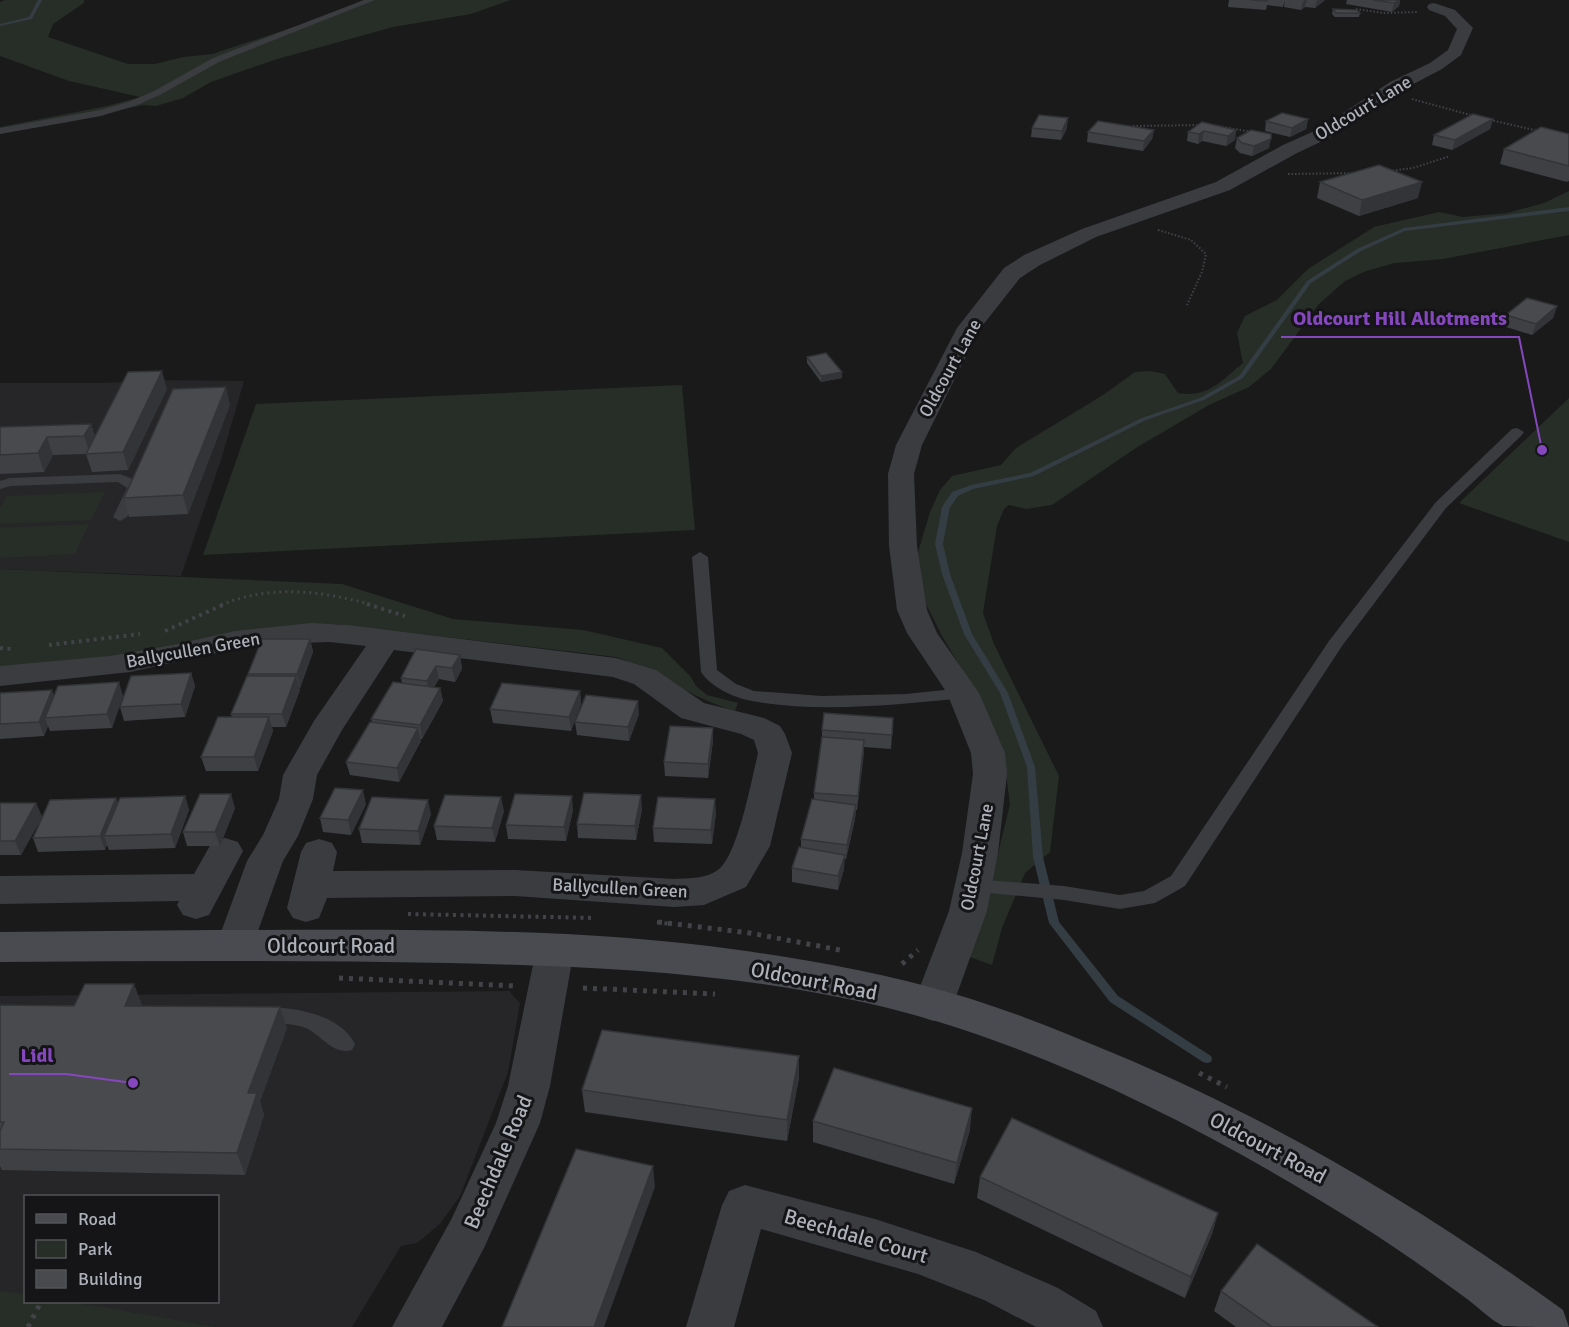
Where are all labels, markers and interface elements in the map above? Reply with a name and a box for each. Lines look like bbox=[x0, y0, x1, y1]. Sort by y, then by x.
street label: Oldcourt Lane bbox=[1311, 71, 1415, 145]
callout: Oldcourt Hill Allotments bbox=[1281, 299, 1519, 337]
text: Oldcourt Hill Allotments bbox=[1293, 306, 1507, 331]
street label: Oldcourt Lane bbox=[914, 315, 986, 421]
street label: Ballycullen Green bbox=[124, 627, 262, 673]
street label: Oldcourt Lane bbox=[956, 802, 998, 912]
street label: Ballycullen Green bbox=[552, 873, 688, 903]
street label: Oldcourt Road bbox=[267, 933, 395, 959]
street label: Oldcourt Road bbox=[749, 956, 879, 1006]
callout: Lidl bbox=[9, 1036, 66, 1074]
text: Lidl bbox=[20, 1043, 54, 1068]
street label: Beechdale Road bbox=[458, 1091, 538, 1233]
street label: Oldcourt Road bbox=[1205, 1106, 1331, 1190]
legend bbox=[24, 1195, 219, 1303]
street label: Beechdale Court bbox=[781, 1203, 931, 1269]
text: Road bbox=[78, 1208, 117, 1230]
text: Park bbox=[78, 1238, 113, 1260]
text: Building bbox=[78, 1268, 142, 1290]

